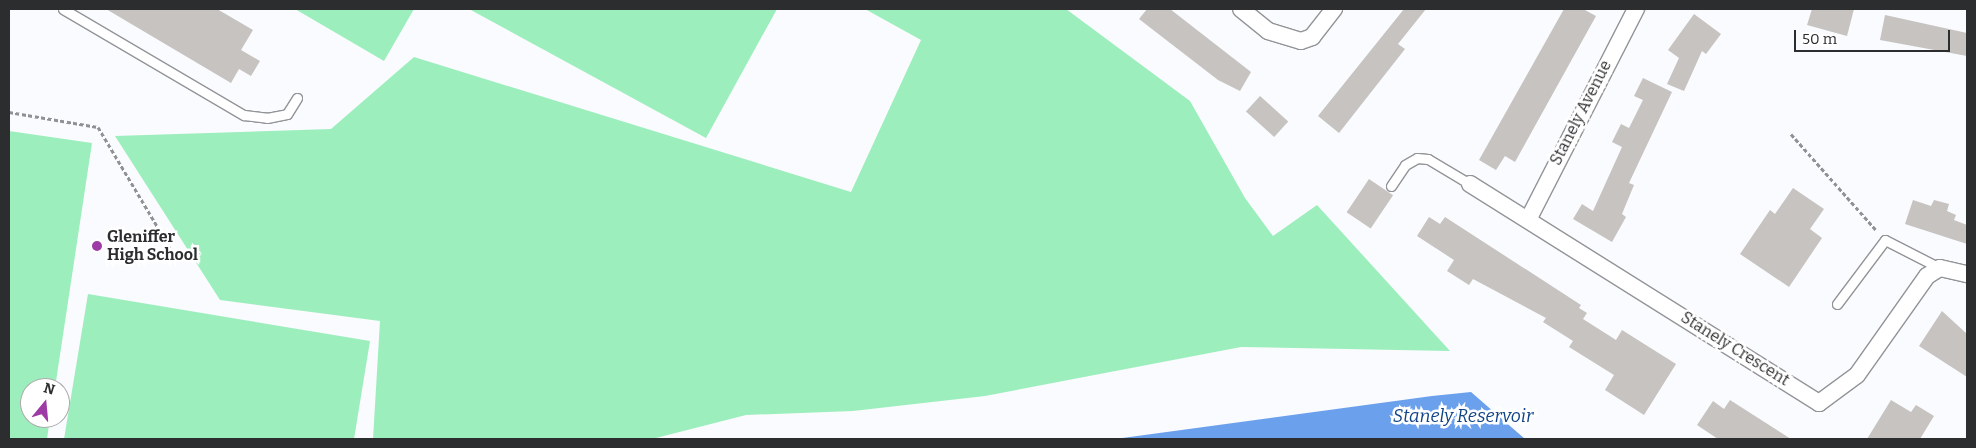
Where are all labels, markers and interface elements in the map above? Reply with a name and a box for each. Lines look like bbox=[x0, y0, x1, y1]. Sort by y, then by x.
scale bar bbox=[1796, 20, 1952, 52]
text: 50 m bbox=[1802, 30, 1837, 48]
street label: Stanely Avenue bbox=[1546, 57, 1616, 169]
place label: Gleniffer High School bbox=[107, 227, 198, 265]
marker: Gleniffer High School bbox=[91, 240, 103, 252]
street label: Stanely Crescent bbox=[1677, 308, 1793, 390]
north arrow bbox=[20, 378, 70, 428]
text: N bbox=[42, 379, 57, 399]
water label: Stanely Reservoir bbox=[1393, 405, 1533, 427]

